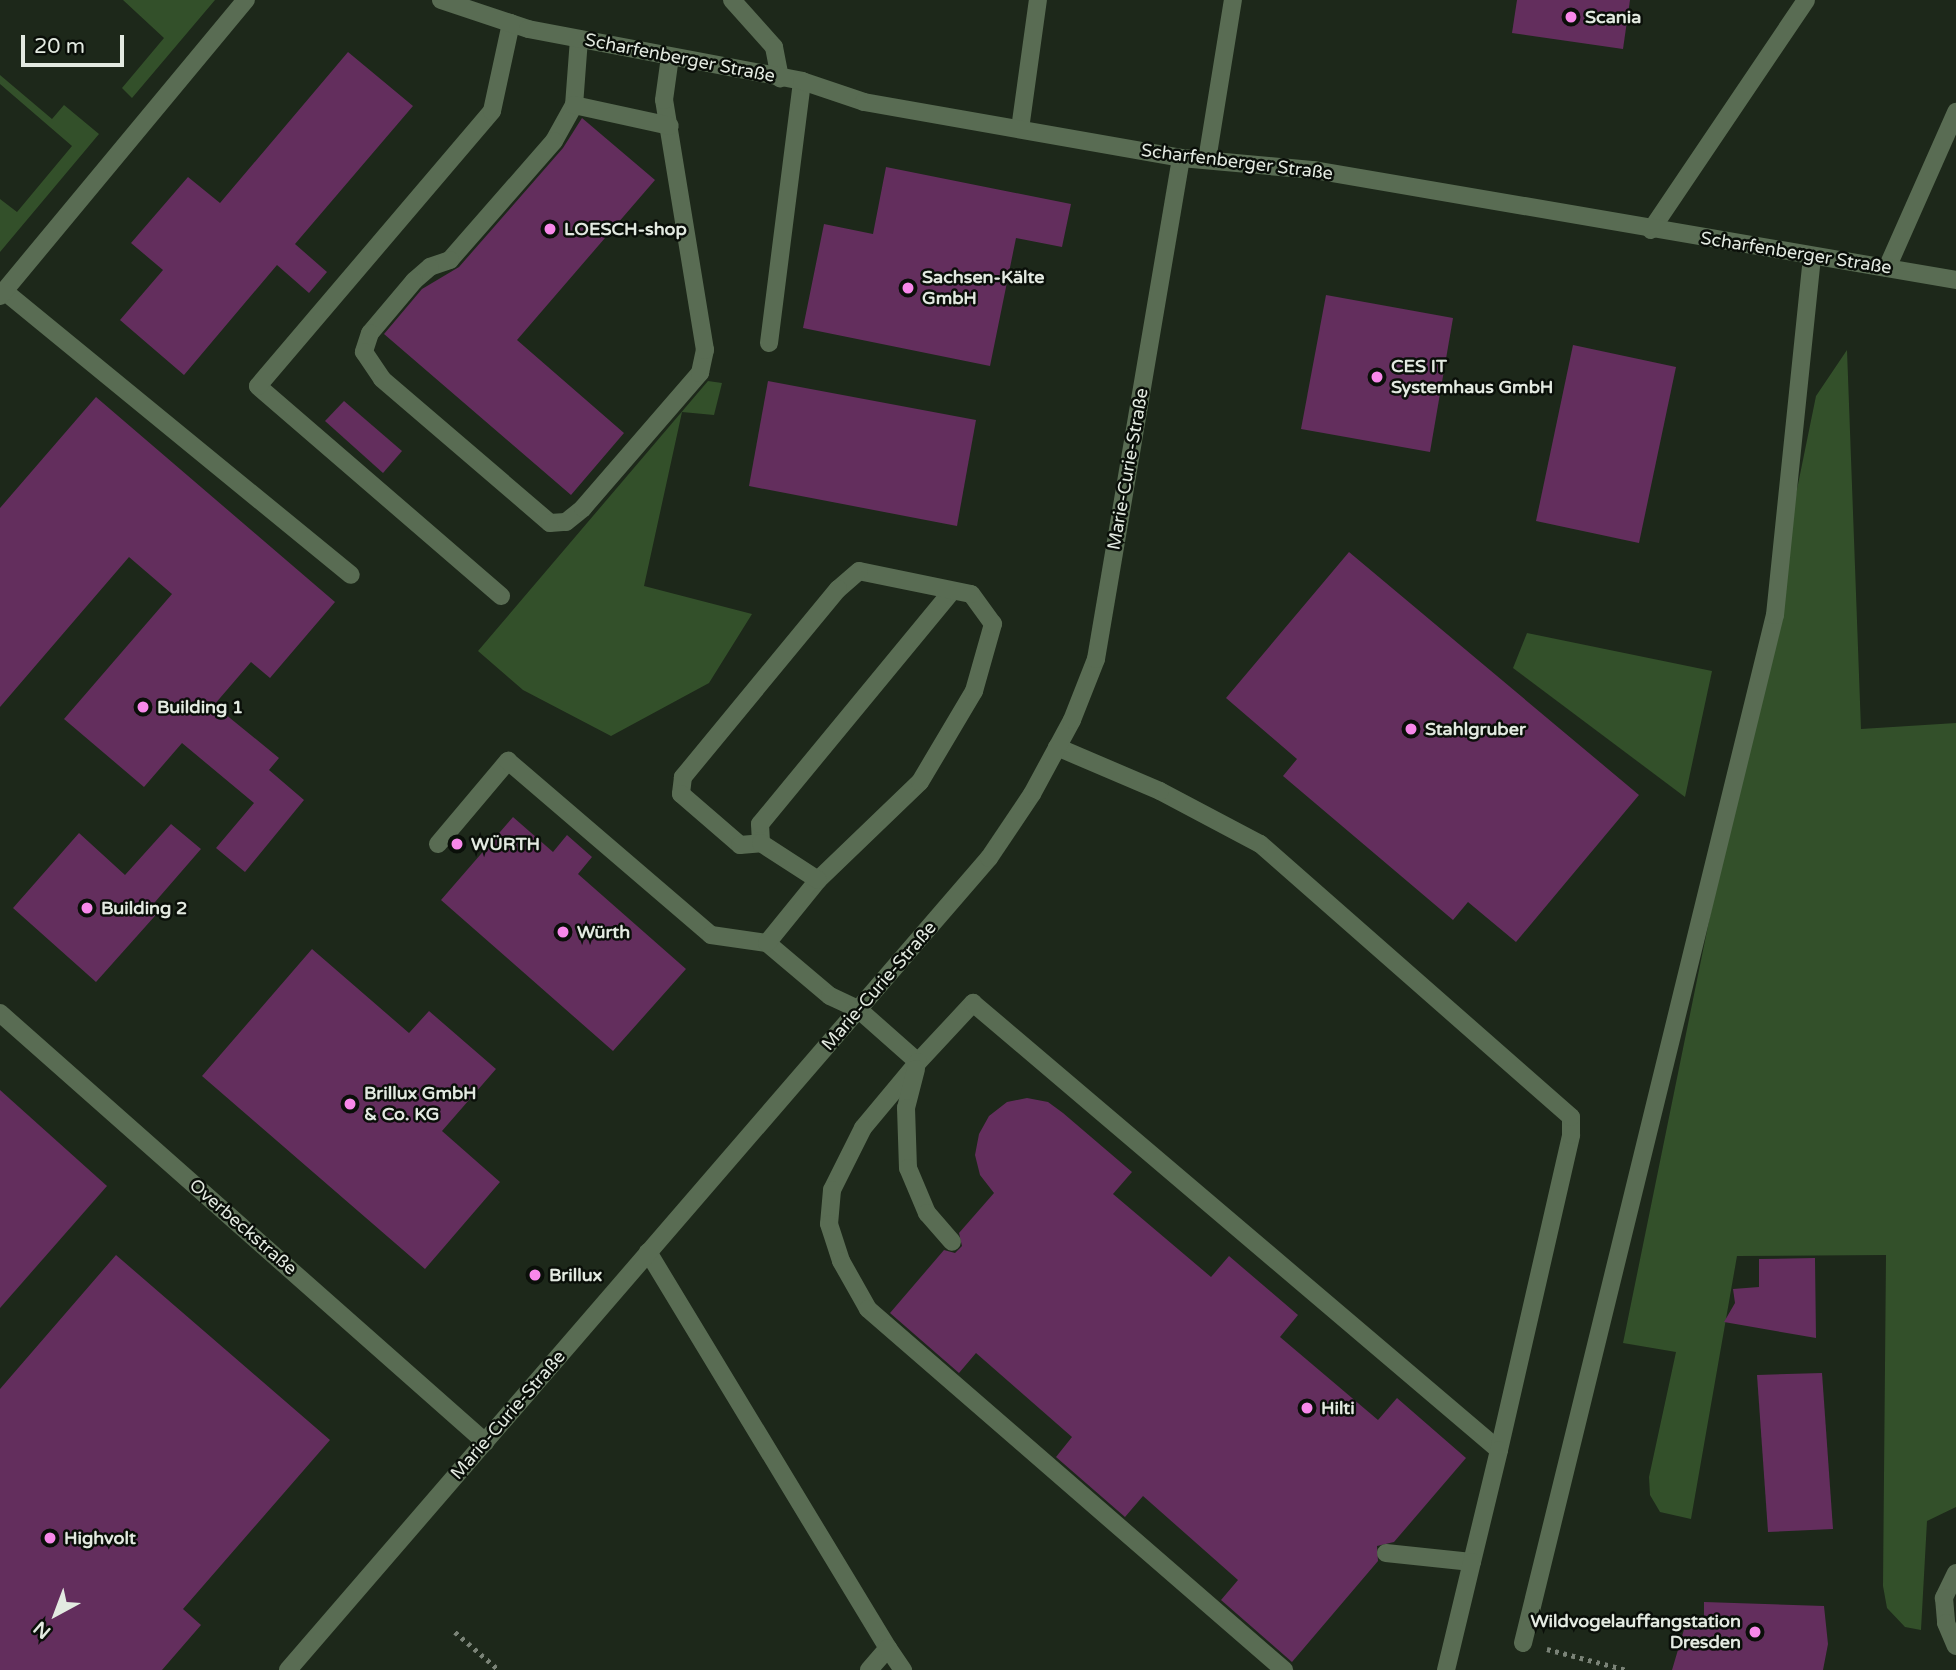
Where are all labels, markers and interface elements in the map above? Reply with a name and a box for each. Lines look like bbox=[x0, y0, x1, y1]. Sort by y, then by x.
place label: Scania bbox=[1585, 6, 1641, 28]
marker: Scania bbox=[1563, 9, 1579, 25]
scale bar bbox=[24, 21, 128, 65]
street label: Scharfenberger Straße bbox=[583, 29, 777, 87]
text: 20 m bbox=[34, 34, 85, 59]
street label: Scharfenberger Straße bbox=[1140, 140, 1334, 184]
place label: LOESCH-shop bbox=[564, 218, 687, 240]
marker: LOESCH-shop bbox=[542, 221, 558, 237]
street label: Scharfenberger Straße bbox=[1699, 227, 1893, 279]
place label: Sachsen-Kälte GmbH bbox=[922, 267, 1044, 310]
marker: Sachsen-Kälte GmbH bbox=[900, 280, 916, 296]
place label: CES IT Systemhaus GmbH bbox=[1391, 356, 1553, 398]
marker: CES IT Systemhaus GmbH bbox=[1369, 369, 1385, 385]
street label: Marie-Curie-Straße bbox=[1103, 386, 1153, 552]
place label: Building 1 bbox=[157, 696, 243, 718]
marker: Building 1 bbox=[135, 699, 151, 715]
place label: Stahlgruber bbox=[1425, 718, 1526, 740]
marker: Stahlgruber bbox=[1403, 721, 1419, 737]
place label: WÜRTH bbox=[471, 833, 540, 855]
marker: WÜRTH bbox=[449, 836, 465, 852]
place label: Building 2 bbox=[101, 897, 187, 919]
marker: Building 2 bbox=[79, 900, 95, 916]
street label: Marie-Curie-Straße bbox=[817, 917, 941, 1055]
place label: Würth bbox=[577, 921, 630, 943]
marker: Würth bbox=[555, 924, 571, 940]
place label: Brillux GmbH & Co. KG bbox=[364, 1083, 477, 1126]
marker: Brillux GmbH & Co. KG bbox=[342, 1096, 358, 1112]
street label: Overbeckstraße bbox=[185, 1174, 301, 1280]
place label: Brillux bbox=[549, 1264, 602, 1286]
marker: Brillux bbox=[527, 1267, 543, 1283]
street label: Marie-Curie-Straße bbox=[446, 1346, 570, 1484]
place label: Hilti bbox=[1321, 1397, 1355, 1419]
marker: Hilti bbox=[1299, 1400, 1315, 1416]
place label: Highvolt bbox=[64, 1527, 136, 1549]
marker: Highvolt bbox=[42, 1530, 58, 1546]
north arrow bbox=[21, 1579, 91, 1649]
place label: Wildvogelauffangstation Dresden bbox=[1531, 1611, 1741, 1654]
text: N bbox=[29, 1617, 55, 1643]
marker: Wildvogelauffangstation Dresden bbox=[1747, 1624, 1763, 1640]

